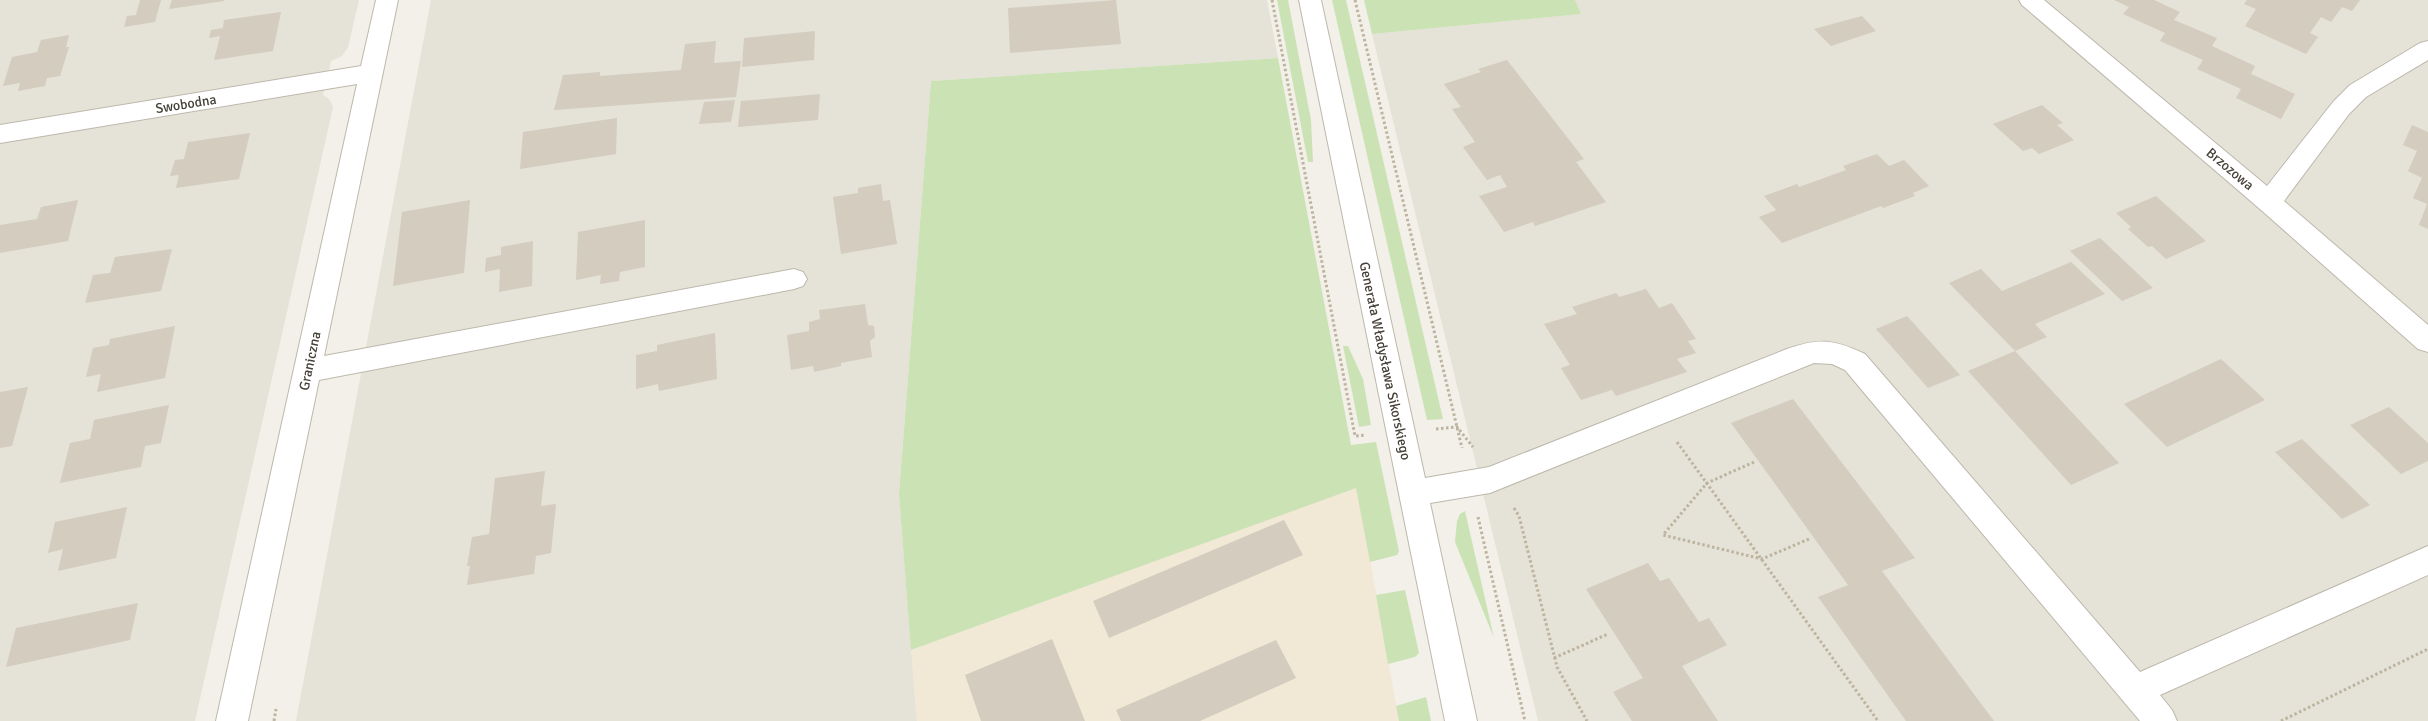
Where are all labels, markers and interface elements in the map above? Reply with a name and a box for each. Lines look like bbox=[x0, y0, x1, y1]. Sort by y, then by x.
street label: Swobodna bbox=[154, 91, 218, 117]
street label: Brzozowa bbox=[2203, 144, 2257, 194]
street label: Generała Władysława Sikorskiego bbox=[1356, 260, 1414, 462]
street label: Graniczna bbox=[295, 330, 325, 392]

